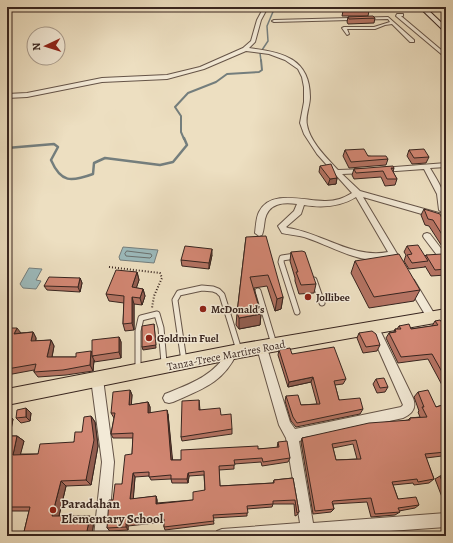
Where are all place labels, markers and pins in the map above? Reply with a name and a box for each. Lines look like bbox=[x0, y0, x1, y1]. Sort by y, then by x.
place label: Jollibee bbox=[316, 290, 350, 305]
marker: Jollibee bbox=[303, 292, 313, 302]
place label: McDonald's bbox=[211, 302, 265, 317]
marker: McDonald's bbox=[198, 304, 208, 314]
place label: Goldmin Fuel bbox=[157, 331, 219, 346]
marker: Goldmin Fuel bbox=[144, 333, 154, 343]
place label: Paradahan Elementary School bbox=[61, 495, 164, 527]
marker: Paradahan Elementary School bbox=[48, 505, 58, 515]

